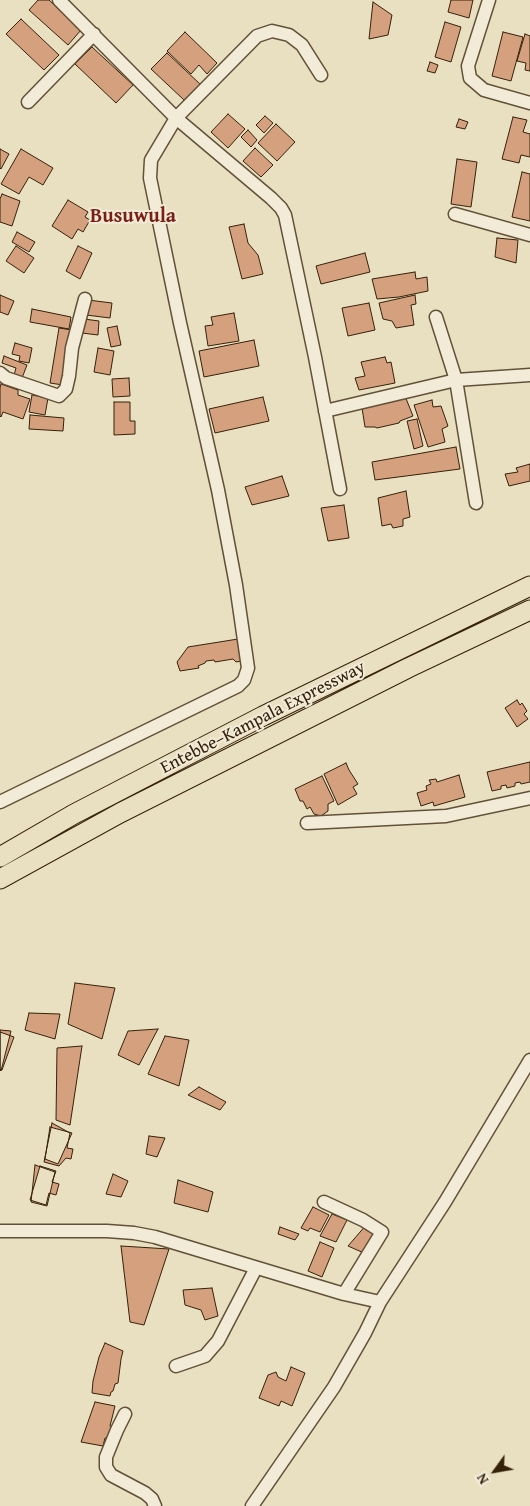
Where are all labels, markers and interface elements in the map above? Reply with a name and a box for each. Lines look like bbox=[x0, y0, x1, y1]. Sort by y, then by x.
district label: Busuwula bbox=[90, 205, 176, 229]
street label: Entebbe–Kampala Expressway bbox=[157, 657, 369, 779]
north arrow bbox=[470, 1446, 520, 1496]
text: N bbox=[471, 1470, 493, 1488]

